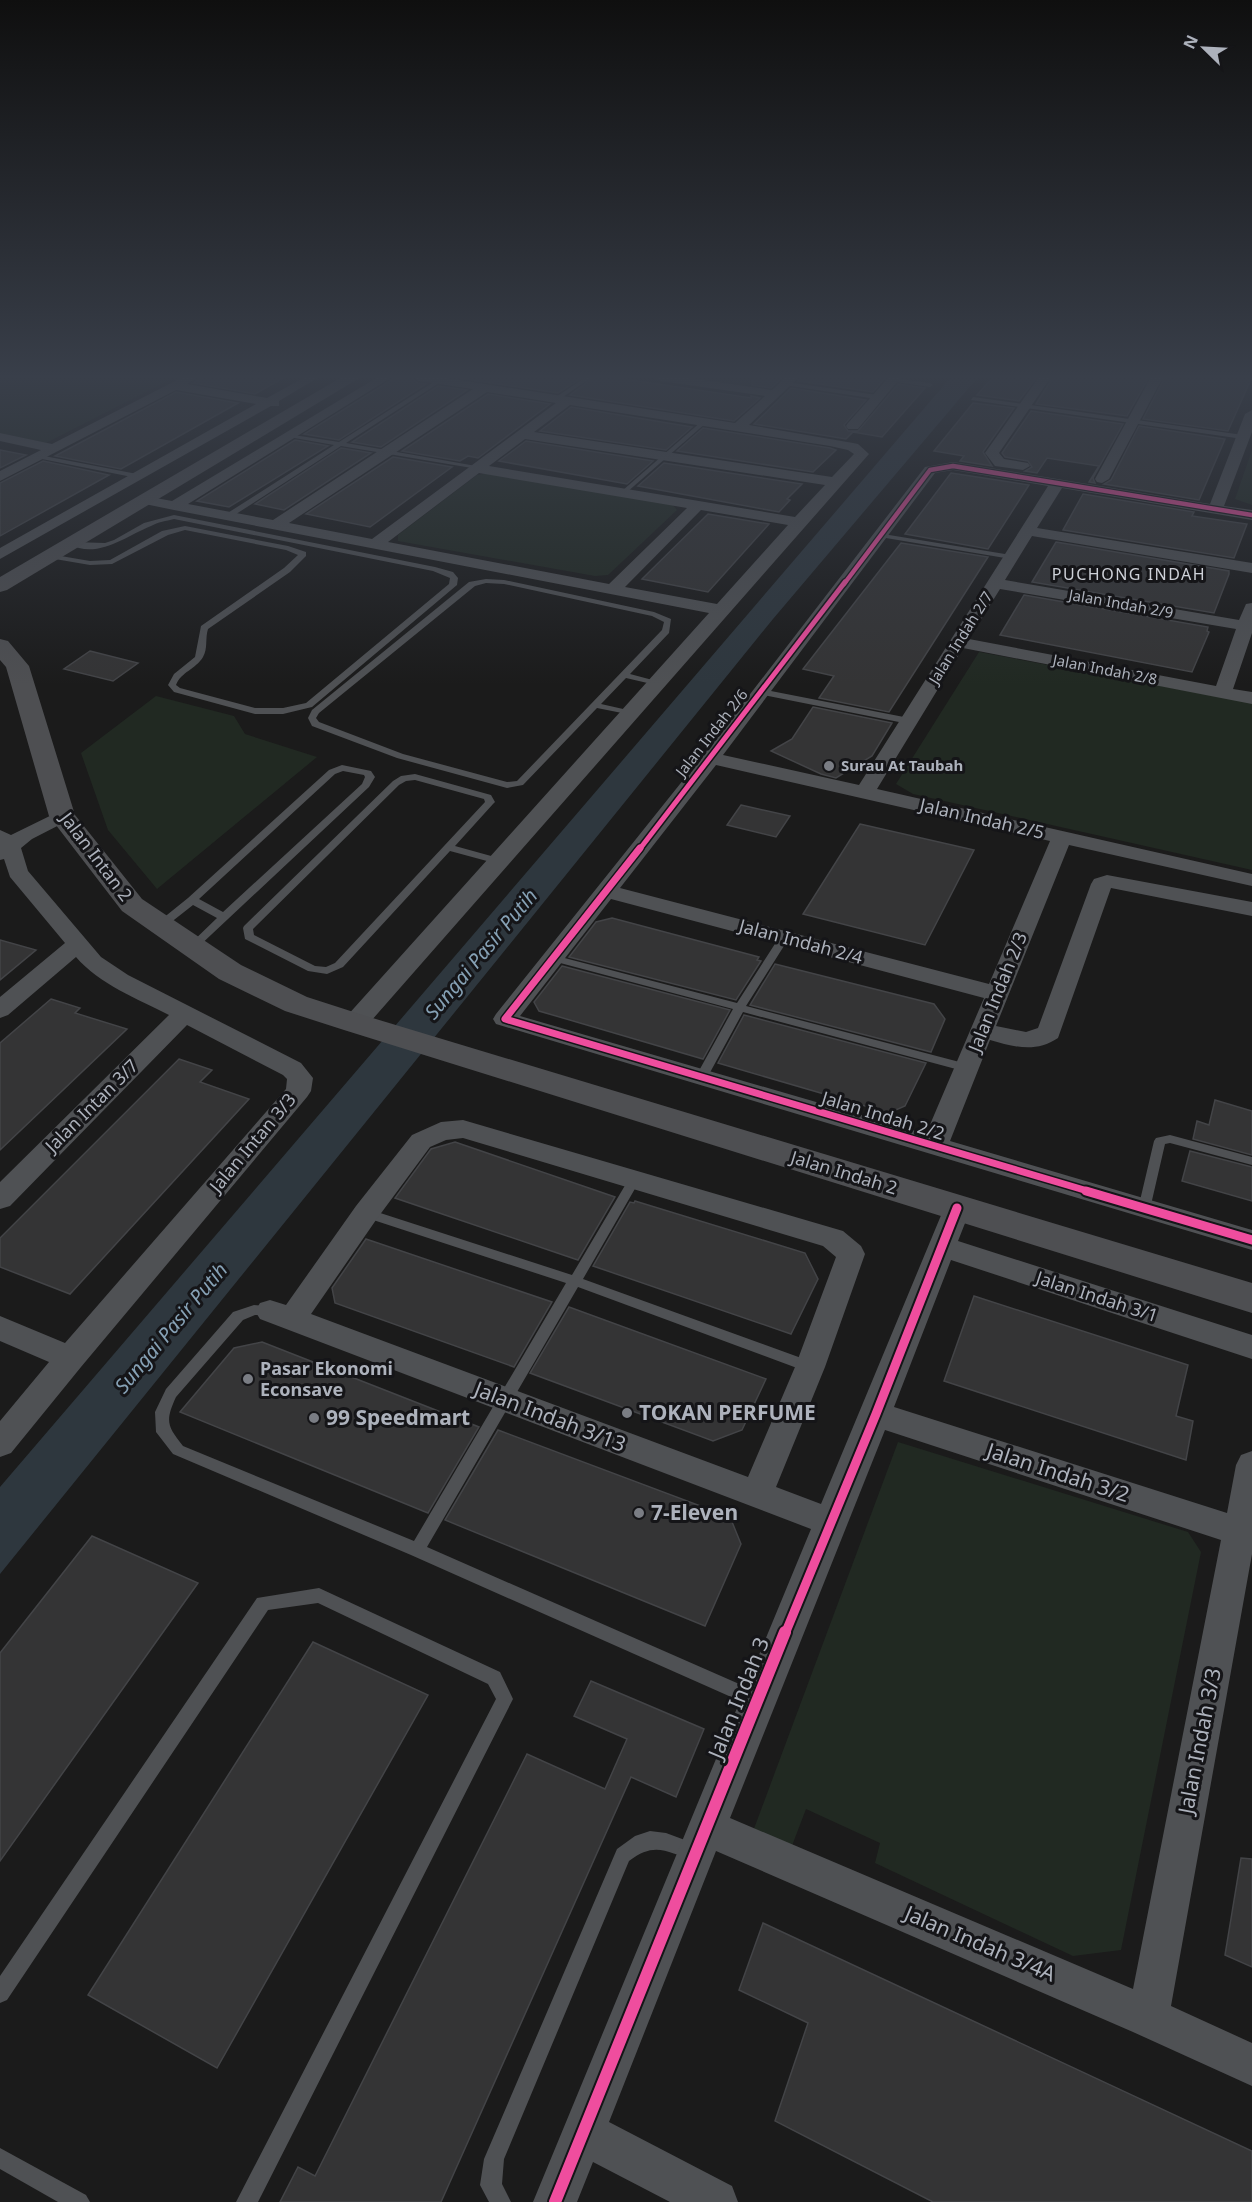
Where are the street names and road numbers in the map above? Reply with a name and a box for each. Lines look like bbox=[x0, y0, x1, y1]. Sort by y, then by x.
street label: Jalan Indah 2/9 bbox=[1065, 584, 1175, 622]
street label: Jalan Indah 2/7 bbox=[923, 587, 997, 689]
street label: Jalan Indah 2/8 bbox=[1049, 649, 1159, 689]
street label: Jalan Indah 2/6 bbox=[670, 685, 752, 782]
street label: Jalan Indah 2/5 bbox=[916, 792, 1047, 844]
street label: Jalan Intan 2 bbox=[54, 805, 138, 906]
street label: Jalan Indah 2/4 bbox=[735, 912, 866, 969]
street label: Jalan Indah 2/3 bbox=[961, 928, 1032, 1057]
street label: Jalan Intan 3/7 bbox=[38, 1054, 143, 1158]
street label: Jalan Indah 2/2 bbox=[817, 1084, 948, 1145]
street label: Jalan Intan 3/3 bbox=[202, 1088, 301, 1199]
street label: Jalan Indah 2 bbox=[786, 1144, 900, 1200]
street label: Jalan Indah 3/1 bbox=[1031, 1264, 1161, 1327]
street label: Jalan Indah 3/13 bbox=[469, 1374, 630, 1458]
street label: Jalan Indah 3/2 bbox=[982, 1435, 1133, 1508]
street label: Jalan Indah 3 bbox=[700, 1633, 775, 1764]
street label: Jalan Indah 3/3 bbox=[1171, 1665, 1227, 1818]
street label: Jalan Indah 3/4A bbox=[899, 1898, 1061, 1988]

